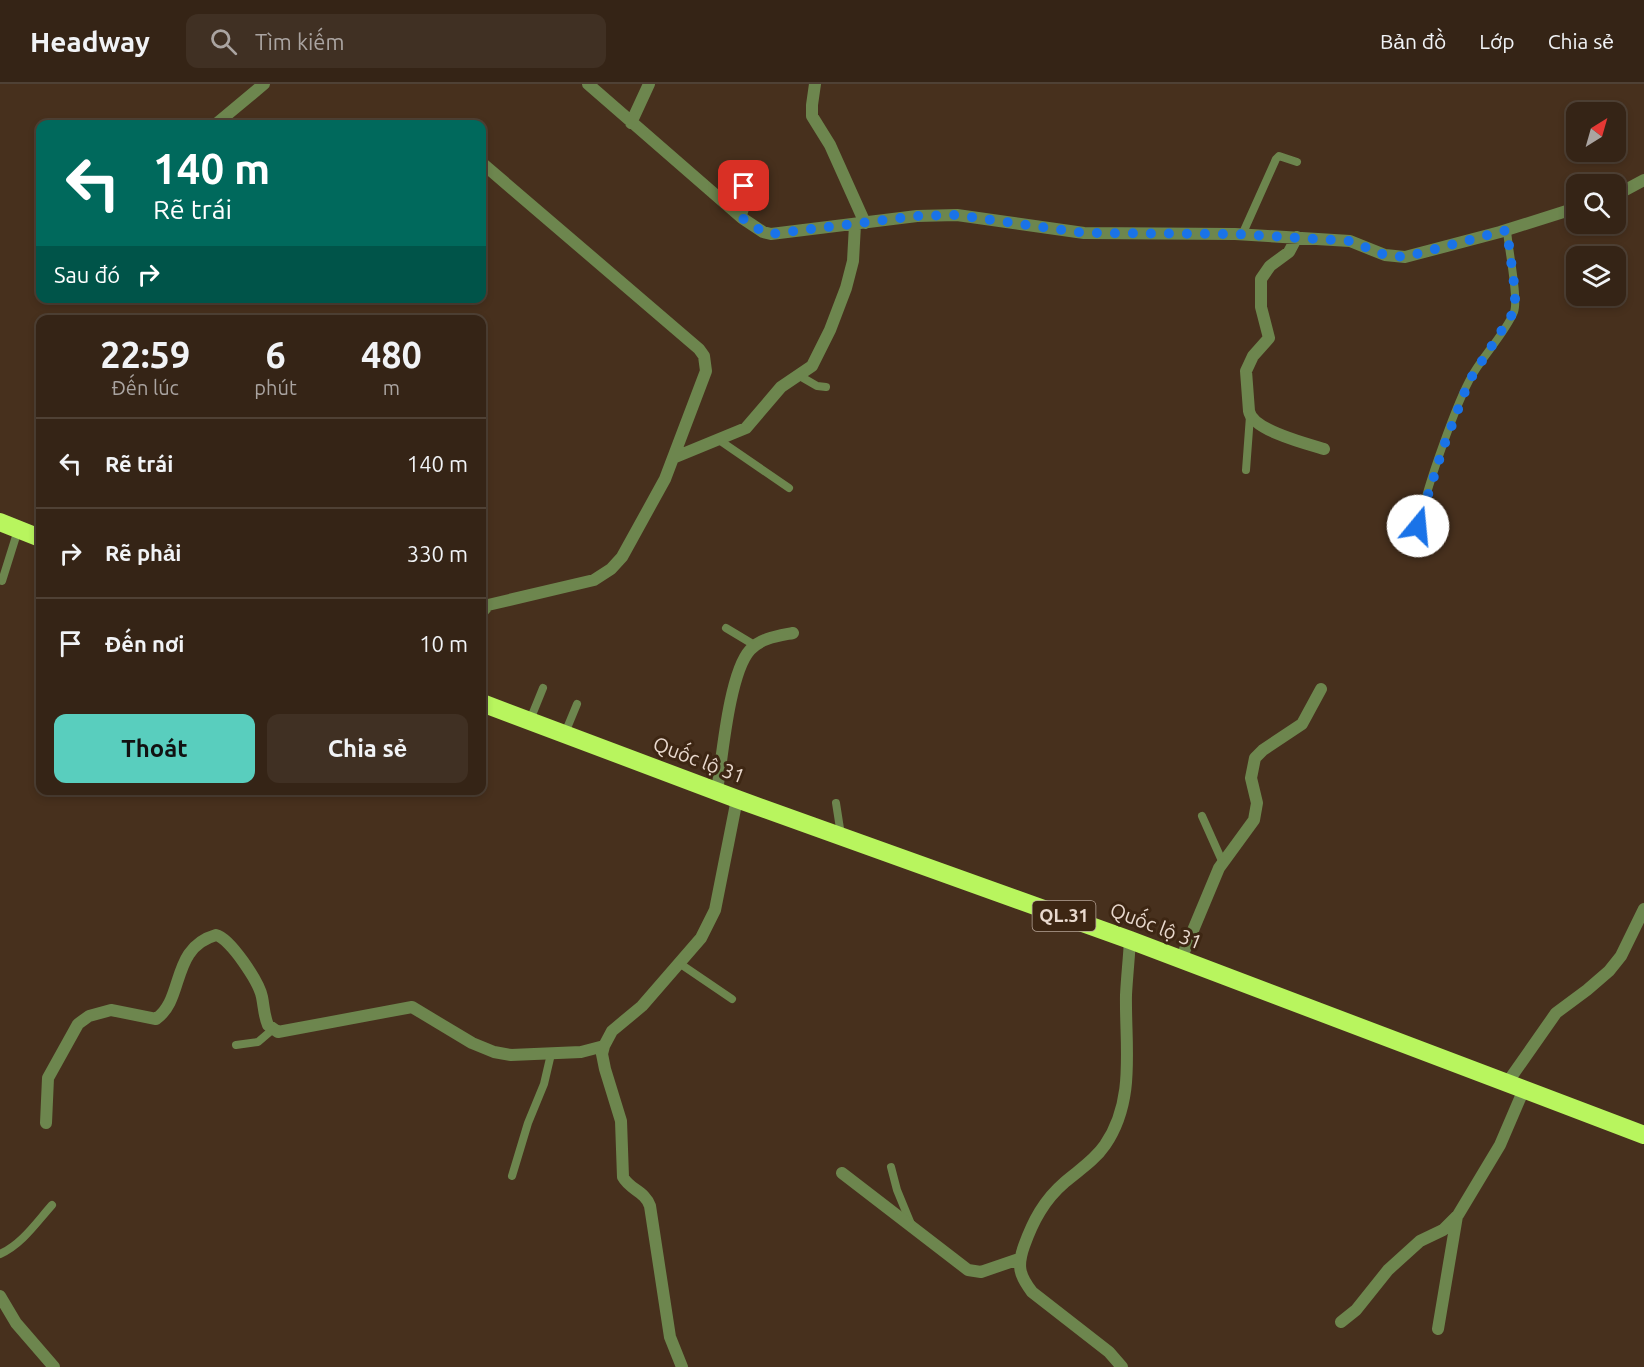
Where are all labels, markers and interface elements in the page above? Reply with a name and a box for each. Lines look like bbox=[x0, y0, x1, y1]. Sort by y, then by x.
search box bbox=[186, 14, 606, 68]
icon: search bbox=[207, 25, 240, 58]
text: Headway bbox=[30, 26, 150, 57]
text: Tìm kiếm bbox=[255, 29, 344, 54]
text: Bản đồ bbox=[1380, 29, 1446, 53]
text: Lớp bbox=[1479, 29, 1515, 53]
text: Chia sẻ bbox=[1548, 29, 1614, 53]
north arrow bbox=[1566, 102, 1626, 162]
map controls bbox=[1566, 102, 1626, 306]
icon: left bbox=[54, 144, 132, 222]
text: 140 m bbox=[153, 145, 270, 192]
pin bbox=[718, 160, 769, 211]
icon: arrive bbox=[727, 169, 760, 202]
button: search bbox=[1566, 174, 1626, 234]
text: Rẽ trái bbox=[153, 194, 232, 224]
button: layers bbox=[1566, 246, 1626, 306]
icon: right bbox=[132, 258, 165, 291]
text: Sau đó bbox=[54, 262, 120, 287]
text: 22:59 bbox=[100, 334, 190, 375]
text: 6 bbox=[265, 334, 286, 375]
text: 480 bbox=[361, 334, 422, 375]
text: Đến lúc bbox=[111, 376, 179, 399]
text: phút bbox=[254, 376, 297, 399]
text: m bbox=[383, 376, 400, 399]
icon: left bbox=[54, 447, 87, 480]
text: Rẽ trái bbox=[105, 451, 173, 476]
text: 140 m bbox=[407, 451, 468, 476]
position arrow bbox=[1386, 494, 1450, 558]
icon: right bbox=[54, 537, 87, 570]
text: Rẽ phải bbox=[105, 540, 181, 565]
text: 330 m bbox=[407, 541, 468, 566]
icon: arrive bbox=[54, 627, 87, 660]
text: Đến nơi bbox=[105, 631, 184, 656]
text: 10 m bbox=[419, 631, 468, 656]
button: Thoát bbox=[54, 714, 255, 783]
button: Chia sẻ bbox=[267, 714, 468, 783]
street label: Quốc lộ 31 bbox=[650, 729, 749, 788]
street label: Quốc lộ 31 bbox=[1107, 895, 1206, 954]
road number: QL.31 bbox=[1032, 901, 1096, 931]

